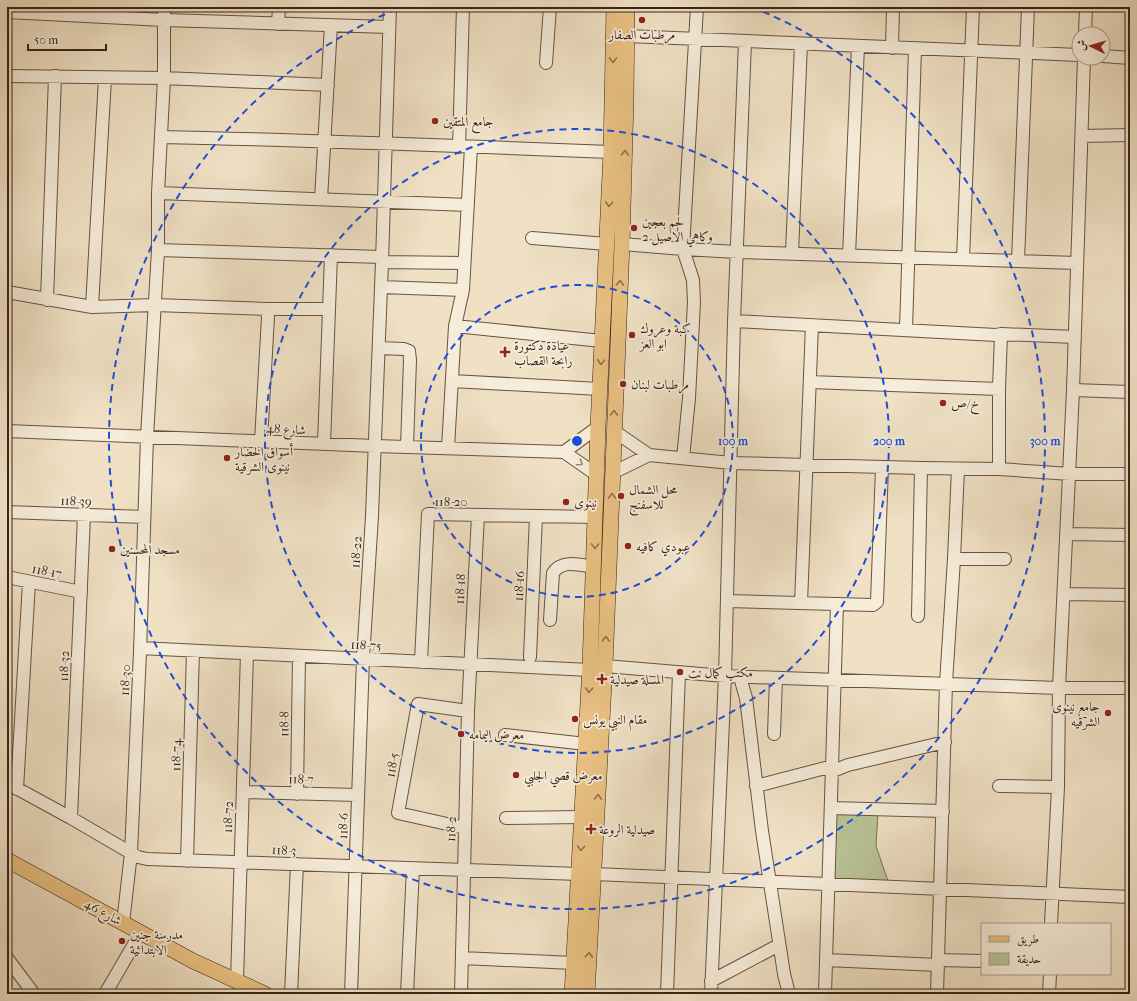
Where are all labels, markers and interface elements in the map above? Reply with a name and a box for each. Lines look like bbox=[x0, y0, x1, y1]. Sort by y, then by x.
marker: مرطبات الصفار bbox=[637, 15, 647, 25]
scale bar bbox=[28, 26, 106, 52]
north arrow bbox=[1071, 26, 1111, 66]
place label: مرطبات الصفار bbox=[607, 27, 675, 44]
text: 50 m bbox=[34, 33, 58, 47]
text: ش bbox=[1075, 39, 1088, 51]
one-way arrow bbox=[609, 57, 617, 63]
place label: جامع المتقين bbox=[443, 114, 494, 134]
marker: جامع المتقين bbox=[430, 116, 440, 126]
one-way arrow bbox=[620, 150, 629, 156]
one-way arrow bbox=[604, 201, 613, 207]
place label: لحم بعجين وكاهي الاصيل 2 bbox=[642, 214, 713, 248]
marker: لحم بعجين وكاهي الاصيل 2 bbox=[629, 223, 639, 233]
one-way arrow bbox=[616, 280, 624, 286]
place label: كبة وعروك ابو العز bbox=[638, 321, 691, 352]
marker: كبة وعروك ابو العز bbox=[627, 330, 637, 340]
place label: عيادة دكتورة رابحة القصاب bbox=[514, 338, 572, 369]
marker: عيادة دكتورة رابحة القصاب bbox=[499, 346, 511, 358]
one-way arrow bbox=[597, 359, 606, 365]
place label: مرطبات لبنان bbox=[631, 377, 689, 394]
marker: مرطبات لبنان bbox=[618, 379, 628, 389]
place label: خ/ص bbox=[951, 396, 980, 415]
marker: خ/ص bbox=[938, 398, 948, 408]
one-way arrow bbox=[610, 410, 619, 416]
street label: شارع 48 bbox=[266, 420, 306, 442]
centre of rings bbox=[570, 434, 584, 448]
text: 100 m bbox=[718, 434, 749, 448]
text: 200 m bbox=[873, 434, 906, 448]
text: 300 m bbox=[1030, 434, 1061, 449]
place label: أسواق الخضار نينوى الشرقية bbox=[233, 443, 293, 475]
marker: أسواق الخضار نينوى الشرقية bbox=[222, 453, 232, 463]
one-way arrow bbox=[576, 458, 583, 465]
place label: محل الشمال للاسفنج bbox=[629, 482, 677, 516]
marker: محل الشمال للاسفنج bbox=[616, 491, 626, 501]
street label: 118-39 bbox=[60, 493, 92, 509]
one-way arrow bbox=[607, 493, 616, 499]
street label: 118-20 bbox=[434, 494, 468, 509]
place label: نينوى bbox=[574, 495, 597, 511]
marker: نينوى bbox=[561, 497, 571, 507]
street label: 118-22 bbox=[347, 535, 365, 569]
place label: عبودي كافيه bbox=[636, 539, 690, 557]
marker: عبودي كافيه bbox=[623, 541, 633, 551]
place label: مسجد المحسنين bbox=[120, 542, 180, 557]
one-way arrow bbox=[591, 543, 599, 549]
marker: مسجد المحسنين bbox=[107, 544, 117, 554]
street label: 118-17 bbox=[31, 561, 63, 581]
street label: 118-16 bbox=[511, 569, 527, 602]
street label: 118-18 bbox=[452, 573, 468, 605]
one-way arrow bbox=[602, 636, 610, 642]
street label: 118-75 bbox=[350, 637, 382, 653]
street label: 118-32 bbox=[56, 650, 72, 682]
street label: 118-30 bbox=[117, 664, 133, 696]
place label: مكتب كمال نت bbox=[688, 665, 753, 682]
marker: مكتب كمال نت bbox=[675, 667, 685, 677]
place label: المسلة صيدلية bbox=[610, 672, 664, 687]
marker: المسلة صيدلية bbox=[597, 674, 607, 684]
one-way arrow bbox=[584, 687, 593, 693]
place label: جامع نينوى الشرقيه bbox=[1052, 699, 1100, 730]
marker: جامع نينوى الشرقيه bbox=[1103, 708, 1113, 718]
street label: 118-8 bbox=[276, 711, 292, 737]
place label: مقام النبي يونس bbox=[583, 712, 647, 731]
marker: مقام النبي يونس bbox=[570, 714, 580, 724]
place label: معرض اليمامه bbox=[469, 727, 524, 743]
marker: معرض اليمامه bbox=[456, 729, 466, 739]
street label: 118-74 bbox=[168, 738, 184, 772]
street label: 118-5 bbox=[382, 751, 402, 779]
place label: معرض قصي الجلبي bbox=[524, 768, 603, 788]
marker: معرض قصي الجلبي bbox=[511, 770, 521, 780]
street label: 118-7 bbox=[288, 771, 314, 787]
one-way arrow bbox=[594, 794, 602, 800]
street label: 118-72 bbox=[220, 800, 236, 833]
street label: 118-6 bbox=[335, 812, 351, 839]
street label: 118-2 bbox=[443, 816, 459, 842]
place label: صيدلية الروعة bbox=[599, 822, 655, 837]
marker: صيدلية الروعة bbox=[586, 824, 596, 834]
street label: 118-3 bbox=[271, 842, 297, 858]
one-way arrow bbox=[576, 845, 585, 851]
street label: شارع 46 bbox=[80, 896, 124, 932]
legend bbox=[981, 923, 1111, 975]
place label: مدرسة جنين الابتدائية bbox=[130, 927, 183, 958]
text: طريق bbox=[1017, 932, 1039, 947]
marker: مدرسة جنين الابتدائية bbox=[117, 936, 127, 946]
one-way arrow bbox=[585, 952, 594, 958]
text: حديقة bbox=[1017, 952, 1041, 967]

